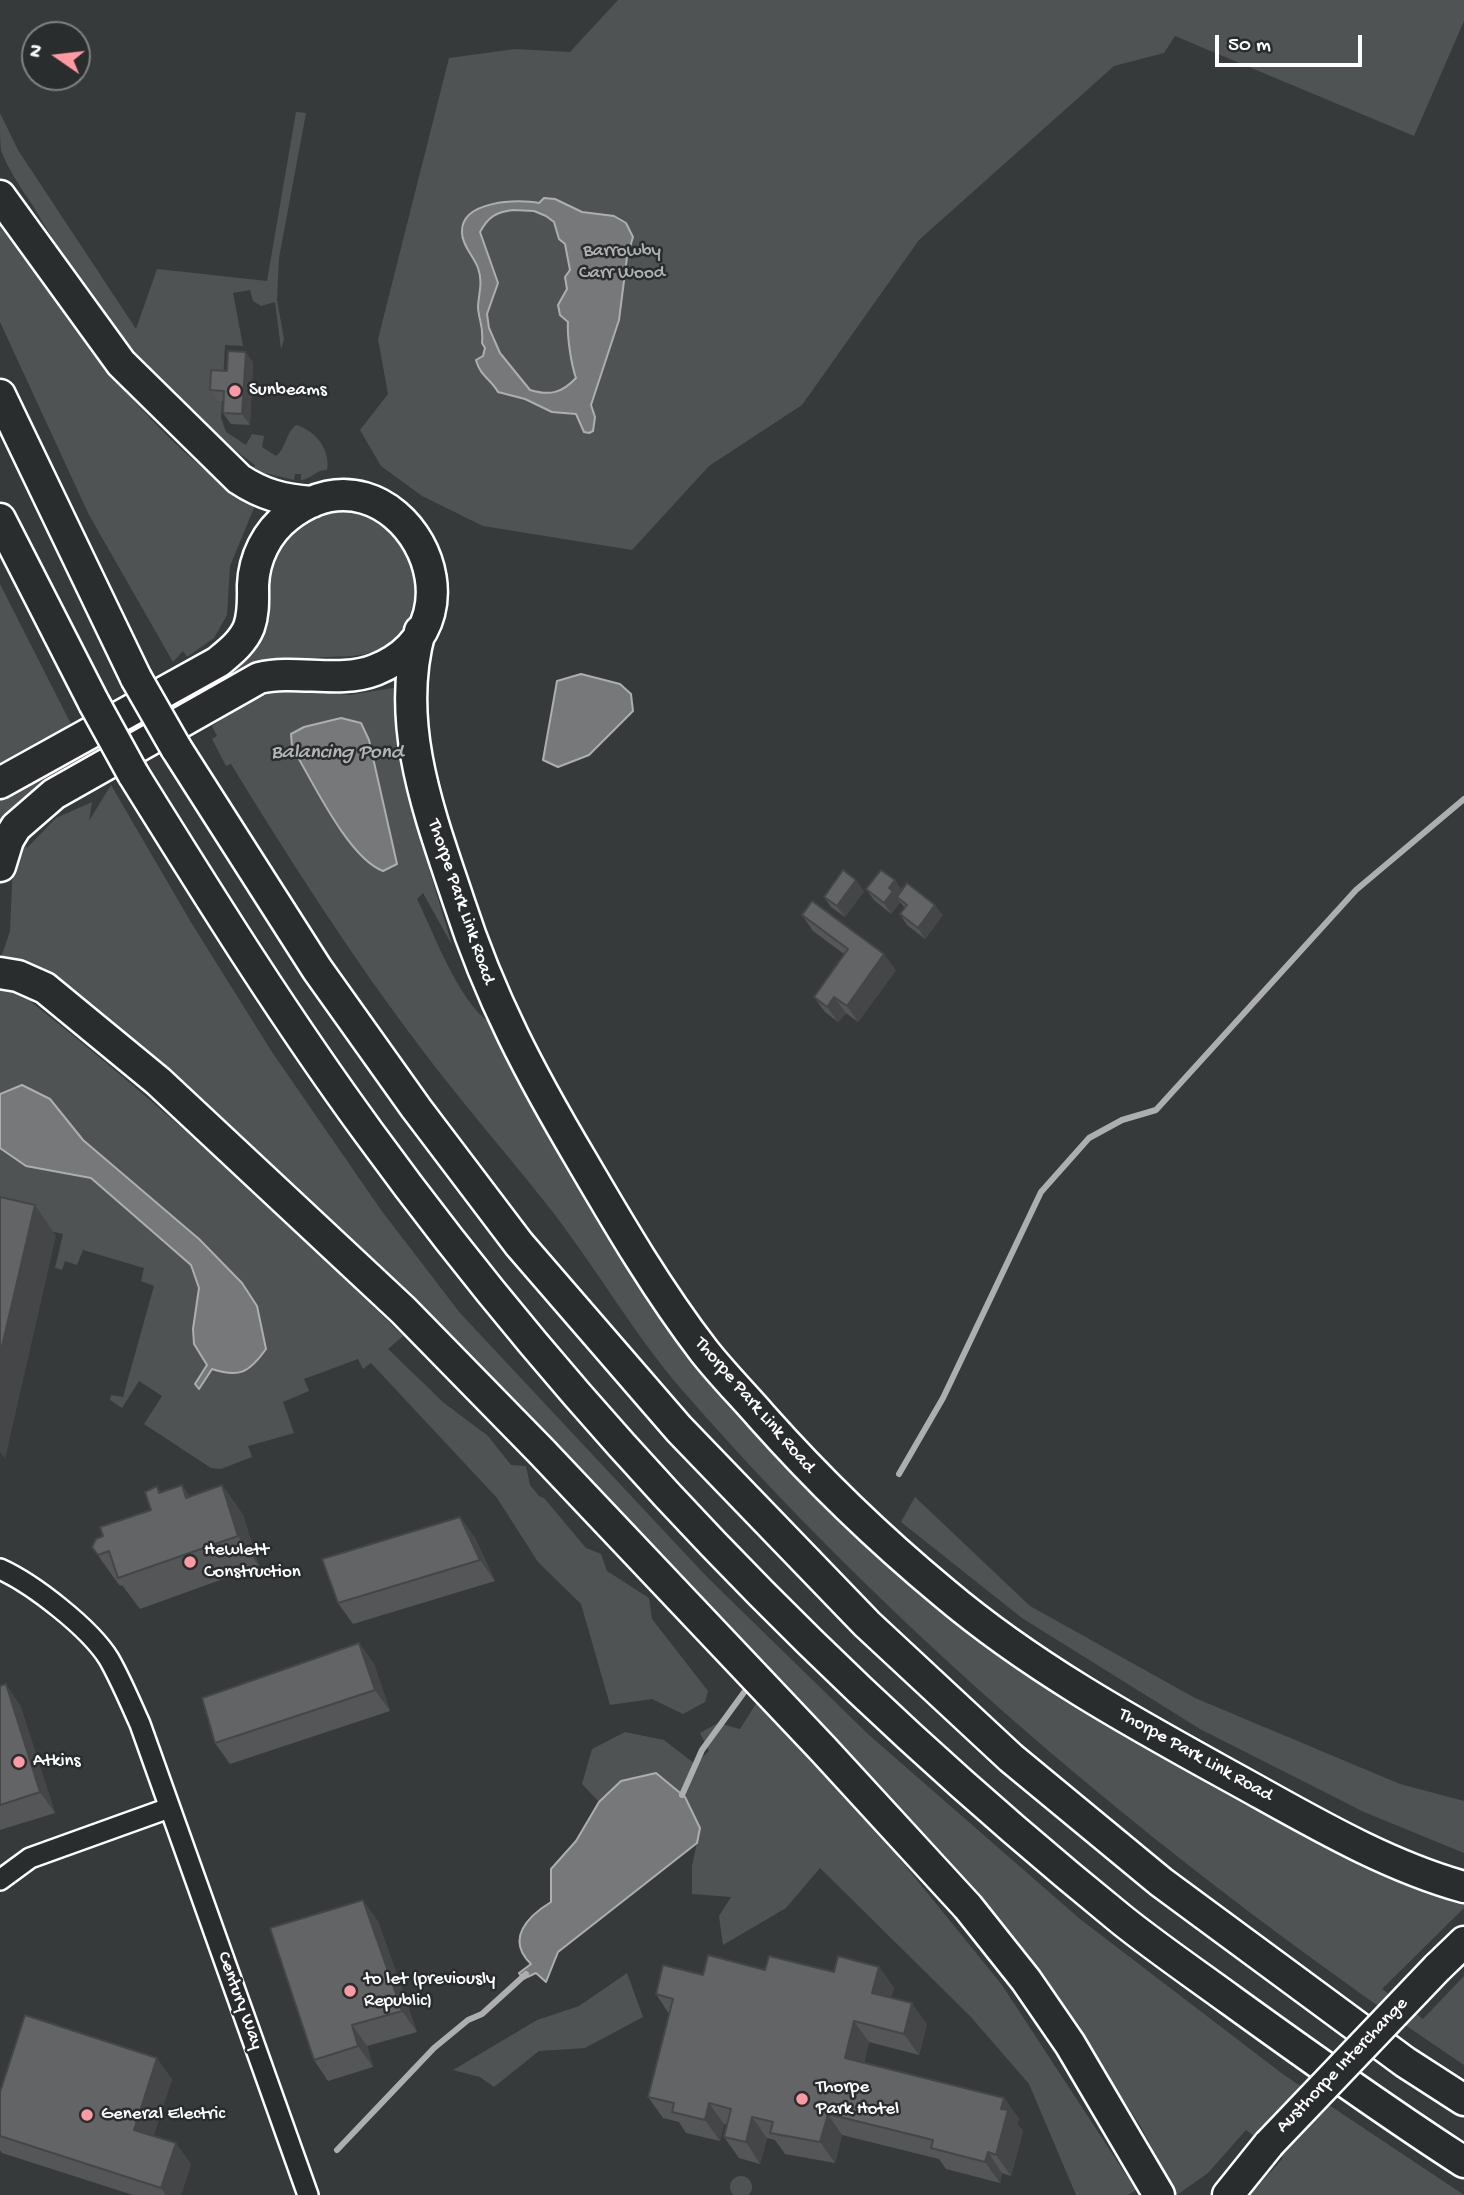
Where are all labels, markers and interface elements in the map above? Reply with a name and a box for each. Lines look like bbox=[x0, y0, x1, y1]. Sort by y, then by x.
north arrow bbox=[21, 21, 91, 91]
scale bar bbox=[1219, 21, 1366, 65]
text: 50 m bbox=[1228, 34, 1271, 59]
text: N bbox=[24, 42, 50, 60]
park label: Barrowby Carr Wood bbox=[579, 241, 665, 285]
place label: Sunbeams bbox=[249, 380, 327, 402]
marker: Sunbeams bbox=[227, 383, 243, 399]
water label: Balancing Pond bbox=[271, 741, 403, 767]
street label: Thorpe Park Link Road bbox=[421, 816, 499, 988]
street label: Thorpe Park Link Road bbox=[689, 1333, 819, 1479]
place label: Hewlett Construction bbox=[204, 1540, 301, 1584]
marker: Hewlett Construction bbox=[182, 1554, 198, 1570]
street label: Thorpe Park Link Road bbox=[1114, 1704, 1276, 1808]
place label: Atkins bbox=[33, 1751, 81, 1773]
marker: Atkins bbox=[11, 1754, 27, 1770]
street label: Century Way bbox=[211, 1949, 267, 2053]
place label: to let (previously Republic) bbox=[364, 1969, 495, 2013]
marker: to let (previously Republic) bbox=[342, 1983, 358, 1999]
street label: Austhorpe Interchange bbox=[1272, 1993, 1414, 2139]
place label: Thorpe Park Hotel bbox=[816, 2077, 899, 2121]
marker: Thorpe Park Hotel bbox=[794, 2091, 810, 2107]
place label: General Electric bbox=[101, 2104, 225, 2126]
marker: General Electric bbox=[79, 2107, 95, 2123]

